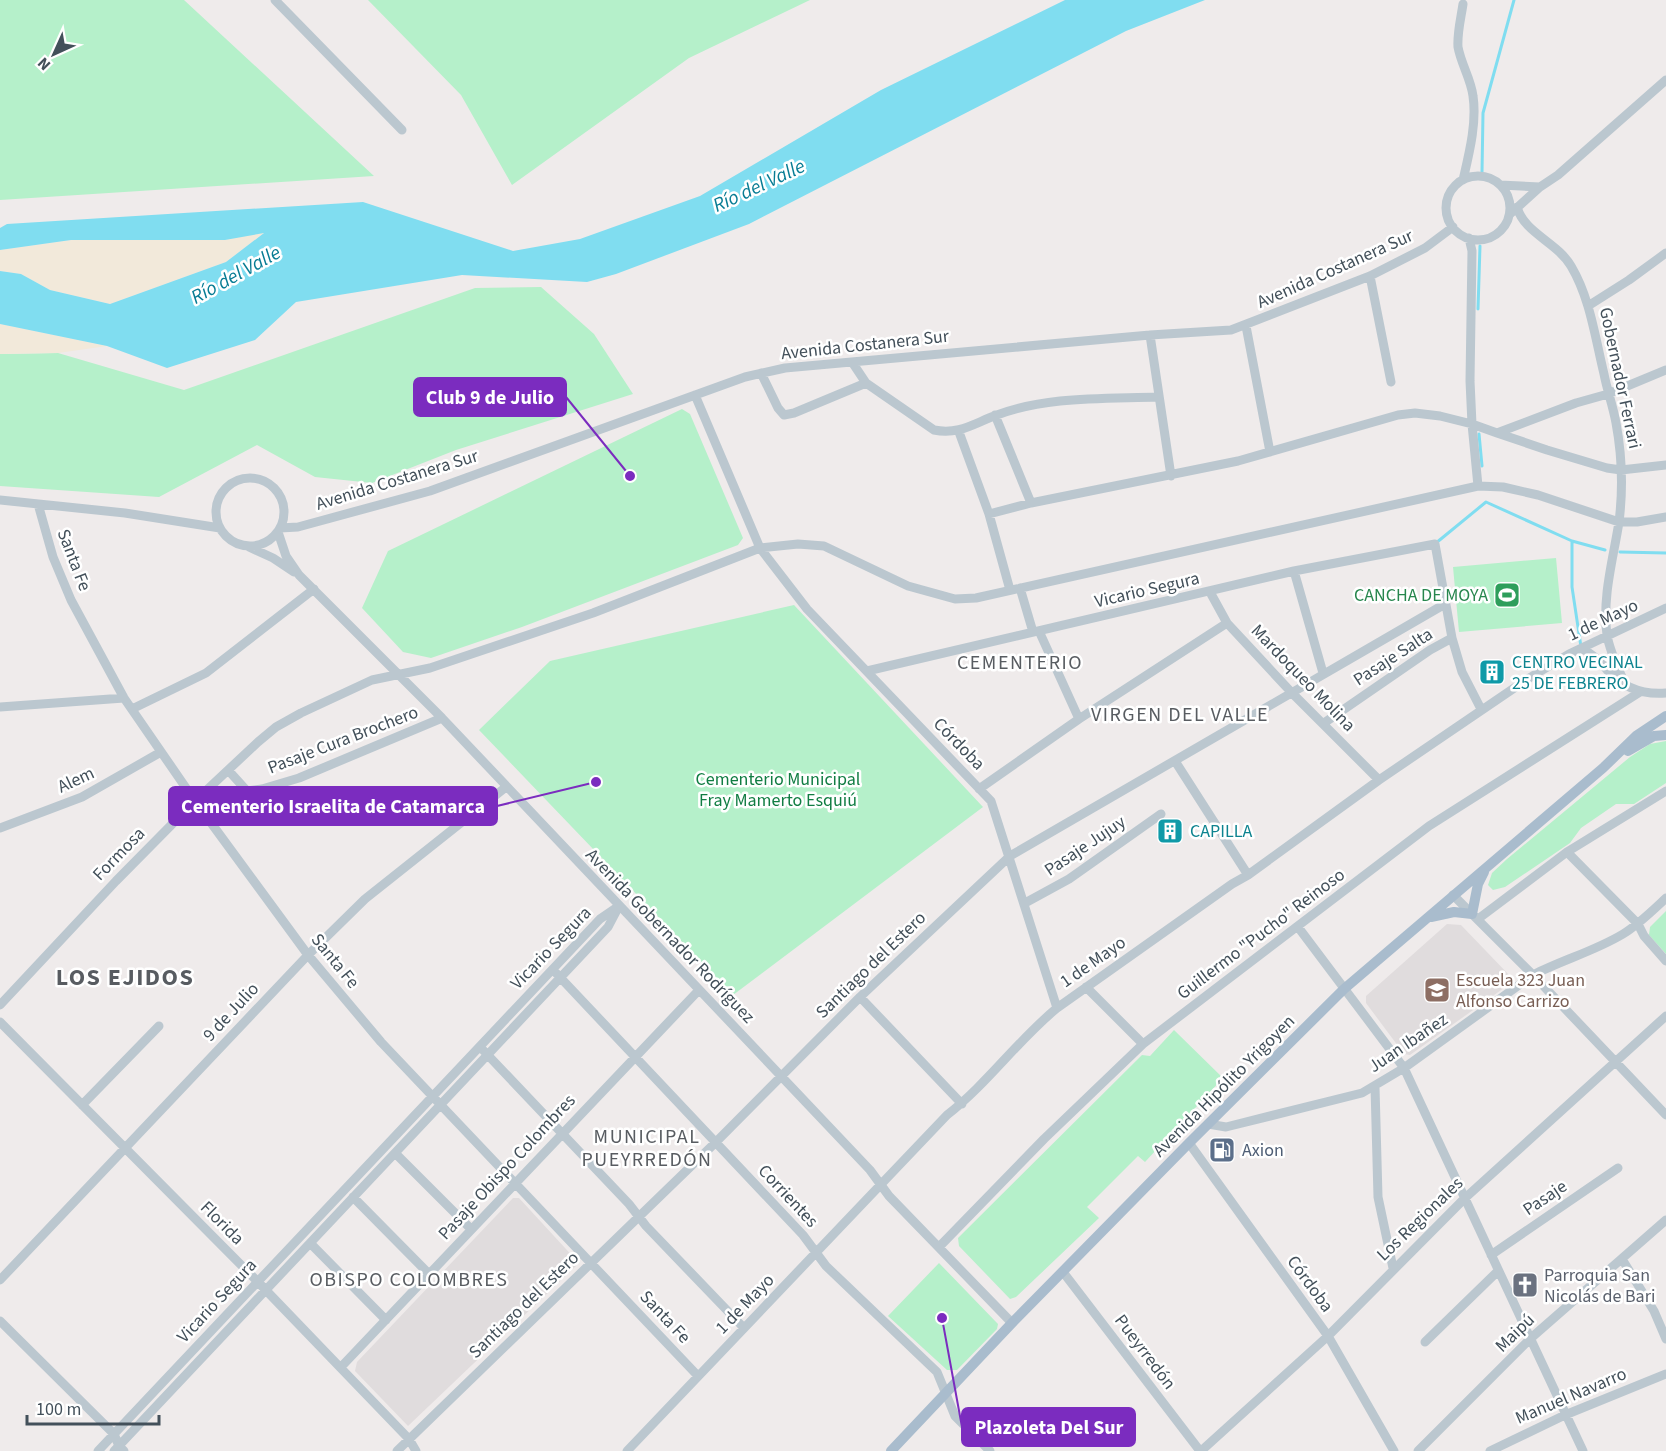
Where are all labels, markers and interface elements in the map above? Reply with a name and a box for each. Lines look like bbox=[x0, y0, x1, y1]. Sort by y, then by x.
north arrow bbox=[24, 24, 84, 84]
text: N bbox=[33, 52, 56, 75]
water label: Río del Valle bbox=[708, 152, 810, 220]
street label: Avenida Costanera Sur bbox=[1253, 223, 1418, 315]
water label: Río del Valle bbox=[186, 239, 286, 311]
street label: Gobernador Ferrari bbox=[1593, 305, 1647, 451]
street label: Avenida Costanera Sur bbox=[780, 324, 951, 366]
callout: Club 9 de Julio bbox=[414, 378, 566, 416]
text: Club 9 de Julio bbox=[426, 384, 554, 412]
street label: Avenida Costanera Sur bbox=[313, 443, 482, 517]
street label: Santa Fe bbox=[51, 525, 97, 595]
street label: Vicario Segura bbox=[1092, 566, 1202, 614]
sports icon: CANCHA DE MOYA bbox=[1492, 580, 1522, 610]
place label: CANCHA DE MOYA bbox=[1354, 583, 1488, 608]
street label: 1 de Mayo bbox=[1564, 593, 1642, 647]
street label: Mardoqueo Molina bbox=[1245, 619, 1361, 737]
street label: Pasaje Salta bbox=[1348, 622, 1438, 692]
district label: CEMENTERIO bbox=[957, 649, 1083, 677]
place label: CENTRO VECINAL 25 DE FEBRERO bbox=[1512, 650, 1643, 696]
building icon: CENTRO VECINAL 25 DE FEBRERO bbox=[1477, 657, 1507, 687]
street label: Pasaje Cura Brochero bbox=[264, 700, 422, 780]
district label: VIRGEN DEL VALLE bbox=[1091, 701, 1269, 729]
street label: Córdoba bbox=[928, 712, 990, 776]
street label: Alem bbox=[53, 761, 99, 799]
park label: Cementerio Municipal Fray Mamerto Esquiú bbox=[696, 767, 860, 813]
callout: Cementerio Israelita de Catamarca bbox=[169, 787, 497, 825]
text: Cementerio Israelita de Catamarca bbox=[181, 793, 485, 821]
street label: Pasaje Jujuy bbox=[1039, 809, 1131, 882]
building icon: CAPILLA bbox=[1155, 816, 1185, 846]
place label: CAPILLA bbox=[1190, 819, 1253, 844]
street label: Formosa bbox=[87, 822, 151, 886]
street label: Avenida Gobernador Rodríguez bbox=[580, 843, 761, 1029]
street label: Guillermo "Pucho" Reinoso bbox=[1172, 863, 1350, 1005]
street label: Vicario Segura bbox=[505, 901, 597, 995]
street label: Santiago del Estero bbox=[810, 906, 932, 1024]
street label: Santa Fe bbox=[305, 928, 365, 994]
street label: 1 de Mayo bbox=[1055, 930, 1131, 994]
district label: LOS EJIDOS bbox=[56, 960, 194, 995]
place label: Escuela 323 Juan Alfonso Carrizo bbox=[1456, 968, 1585, 1014]
school or university icon: Escuela 323 Juan Alfonso Carrizo bbox=[1422, 975, 1452, 1005]
street label: 9 de Julio bbox=[197, 977, 265, 1047]
street label: Juan Ibañez bbox=[1363, 1007, 1453, 1079]
street label: Avenida Hipólito Yrigoyen bbox=[1147, 1009, 1301, 1163]
street label: Pasaje Obispo Colombres bbox=[433, 1089, 581, 1245]
district label: MUNICIPAL PUEYRREDÓN bbox=[581, 1123, 713, 1174]
fuel station icon: Axion bbox=[1207, 1135, 1237, 1165]
place label: Axion bbox=[1242, 1138, 1284, 1163]
street label: Corrientes bbox=[752, 1159, 824, 1233]
street label: Los Regionales bbox=[1371, 1171, 1469, 1267]
street label: Pasaje bbox=[1518, 1174, 1572, 1222]
street label: Florida bbox=[194, 1195, 250, 1251]
street label: Santiago del Estero bbox=[463, 1246, 585, 1364]
street label: Córdoba bbox=[1281, 1251, 1339, 1317]
street label: Vicario Segura bbox=[171, 1253, 263, 1349]
place label: Parroquia San Nicolás de Bari bbox=[1544, 1263, 1655, 1309]
district label: OBISPO COLOMBRES bbox=[309, 1266, 509, 1294]
street label: 1 de Mayo bbox=[710, 1268, 780, 1340]
church icon: Parroquia San Nicolás de Bari bbox=[1510, 1270, 1540, 1300]
street label: Santa Fe bbox=[634, 1285, 696, 1349]
street label: Maipú bbox=[1490, 1308, 1540, 1358]
street label: Pueyrredón bbox=[1108, 1309, 1182, 1395]
street label: Manuel Navarro bbox=[1511, 1361, 1631, 1431]
scale bar bbox=[27, 1388, 159, 1426]
text: 100 m bbox=[36, 1397, 81, 1422]
callout: Plazoleta Del Sur bbox=[962, 1408, 1135, 1446]
text: Plazoleta Del Sur bbox=[974, 1414, 1124, 1442]

